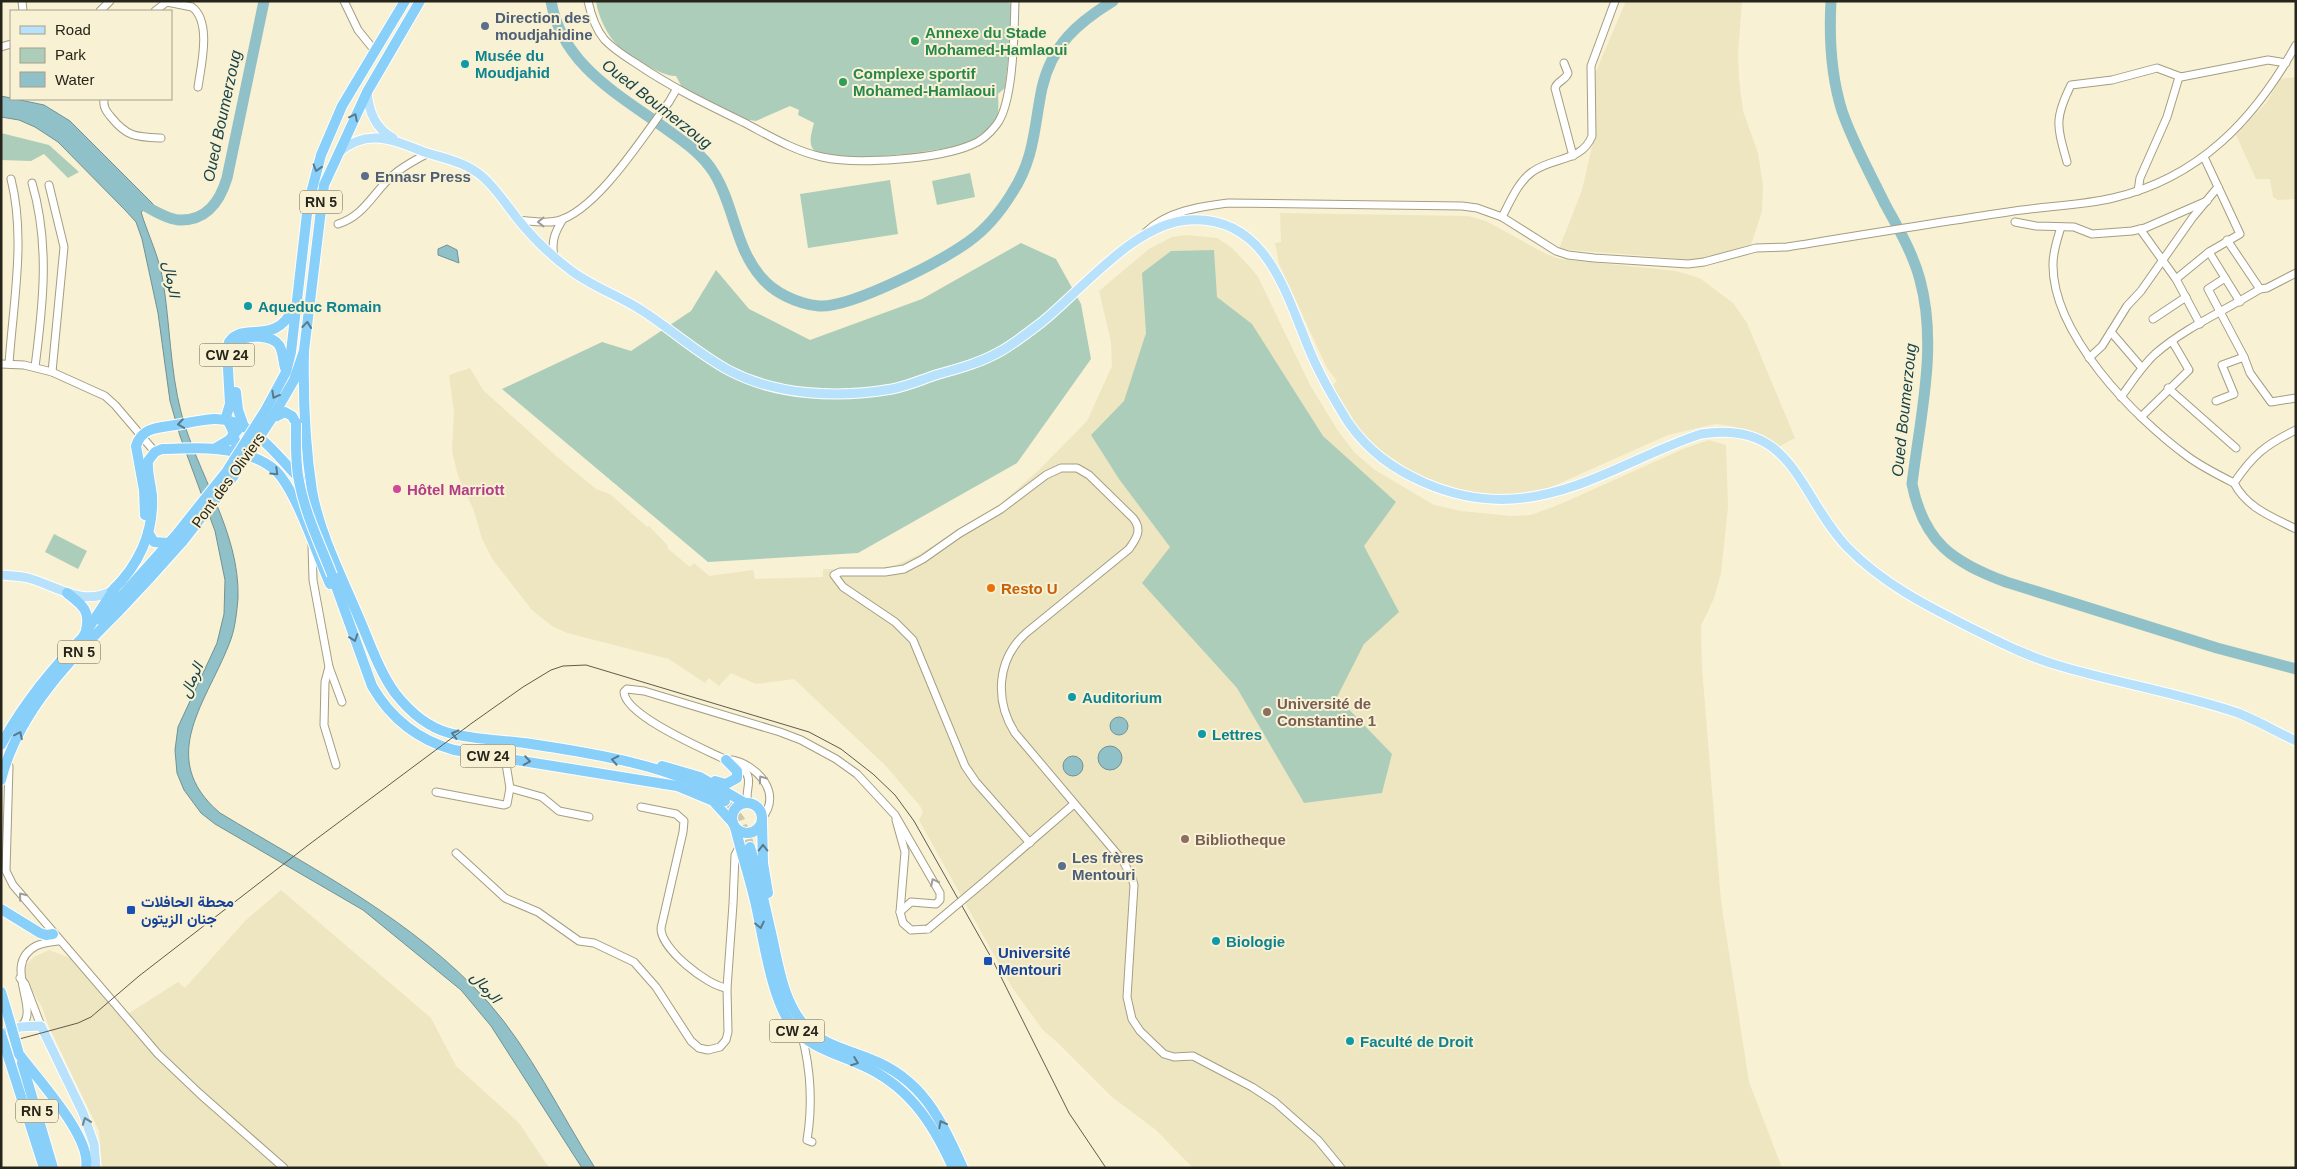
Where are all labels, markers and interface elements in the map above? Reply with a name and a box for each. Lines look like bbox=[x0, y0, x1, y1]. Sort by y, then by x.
place label: Direction des moudjahidine bbox=[495, 9, 593, 43]
legend bbox=[10, 10, 172, 100]
marker: Direction des moudjahidine bbox=[479, 20, 491, 32]
text: Road bbox=[55, 21, 91, 38]
place label: Annexe du Stade Mohamed-Hamlaoui bbox=[925, 24, 1068, 58]
marker: Annexe du Stade Mohamed-Hamlaoui bbox=[909, 35, 921, 47]
text: Park bbox=[55, 46, 86, 63]
place label: Musée du Moudjahid bbox=[475, 47, 550, 81]
water label: Oued Boumerzoug bbox=[200, 48, 244, 183]
water label: Oued Boumerzoug bbox=[599, 56, 715, 152]
marker: Musée du Moudjahid bbox=[459, 58, 471, 70]
place label: Complexe sportif Mohamed-Hamlaoui bbox=[853, 65, 996, 99]
text: Water bbox=[55, 71, 94, 88]
marker: Complexe sportif Mohamed-Hamlaoui bbox=[837, 76, 849, 88]
one-way arrow bbox=[348, 114, 358, 123]
one-way arrow bbox=[313, 163, 323, 171]
place label: Ennasr Press bbox=[375, 168, 471, 185]
marker: Ennasr Press bbox=[359, 170, 371, 182]
road number: RN 5 bbox=[300, 190, 342, 213]
one-way arrow bbox=[537, 217, 544, 227]
water label: الرمال bbox=[159, 260, 184, 301]
place label: Aqueduc Romain bbox=[258, 298, 381, 315]
marker: Aqueduc Romain bbox=[242, 300, 254, 312]
one-way arrow bbox=[301, 321, 312, 329]
water label: Oued Boumerzoug bbox=[1889, 342, 1919, 478]
road number: CW 24 bbox=[200, 344, 254, 366]
one-way arrow bbox=[271, 389, 281, 398]
one-way arrow bbox=[177, 418, 185, 429]
street label: Pont des Oliviers bbox=[188, 429, 268, 531]
one-way arrow bbox=[269, 466, 278, 475]
place label: Hôtel Marriott bbox=[407, 481, 505, 498]
marker: Hôtel Marriott bbox=[391, 483, 403, 495]
place label: Resto U bbox=[1001, 580, 1058, 597]
marker: Resto U bbox=[985, 582, 997, 594]
one-way arrow bbox=[348, 633, 358, 642]
road number: RN 5 bbox=[58, 640, 100, 664]
water label: الرمال bbox=[176, 658, 209, 701]
place label: Auditorium bbox=[1082, 689, 1162, 706]
marker: Auditorium bbox=[1066, 691, 1078, 703]
place label: Université de Constantine 1 bbox=[1277, 695, 1376, 729]
marker: Université de Constantine 1 bbox=[1261, 706, 1273, 718]
place label: Lettres bbox=[1212, 726, 1262, 743]
marker: Lettres bbox=[1196, 728, 1208, 740]
one-way arrow bbox=[452, 730, 460, 740]
one-way arrow bbox=[13, 731, 23, 740]
road number: CW 24 bbox=[460, 744, 516, 768]
one-way arrow bbox=[611, 755, 620, 766]
one-way arrow bbox=[522, 756, 531, 766]
one-way arrow bbox=[759, 775, 768, 785]
place label: Bibliotheque bbox=[1195, 831, 1286, 848]
marker: Bibliotheque bbox=[1179, 833, 1191, 845]
one-way arrow bbox=[758, 844, 768, 852]
place label: Les frères Mentouri bbox=[1072, 849, 1144, 883]
marker: Les frères Mentouri bbox=[1056, 860, 1068, 872]
one-way arrow bbox=[930, 878, 940, 887]
one-way arrow bbox=[18, 893, 27, 902]
place label: محطة الحافلات جنان الزيتون bbox=[141, 893, 234, 928]
marker: محطة الحافلات جنان الزيتون bbox=[125, 904, 137, 916]
one-way arrow bbox=[754, 921, 765, 930]
place label: Biologie bbox=[1226, 933, 1285, 950]
marker: Biologie bbox=[1210, 935, 1222, 947]
place label: Université Mentouri bbox=[998, 944, 1071, 978]
marker: Université Mentouri bbox=[982, 955, 994, 967]
water label: الرمال bbox=[466, 968, 506, 1009]
road number: CW 24 bbox=[770, 1019, 824, 1042]
place label: Faculté de Droit bbox=[1360, 1033, 1473, 1050]
marker: Faculté de Droit bbox=[1344, 1035, 1356, 1047]
one-way arrow bbox=[850, 1056, 859, 1067]
road number: RN 5 bbox=[16, 1100, 58, 1122]
one-way arrow bbox=[82, 1117, 92, 1125]
one-way arrow bbox=[938, 1120, 948, 1129]

